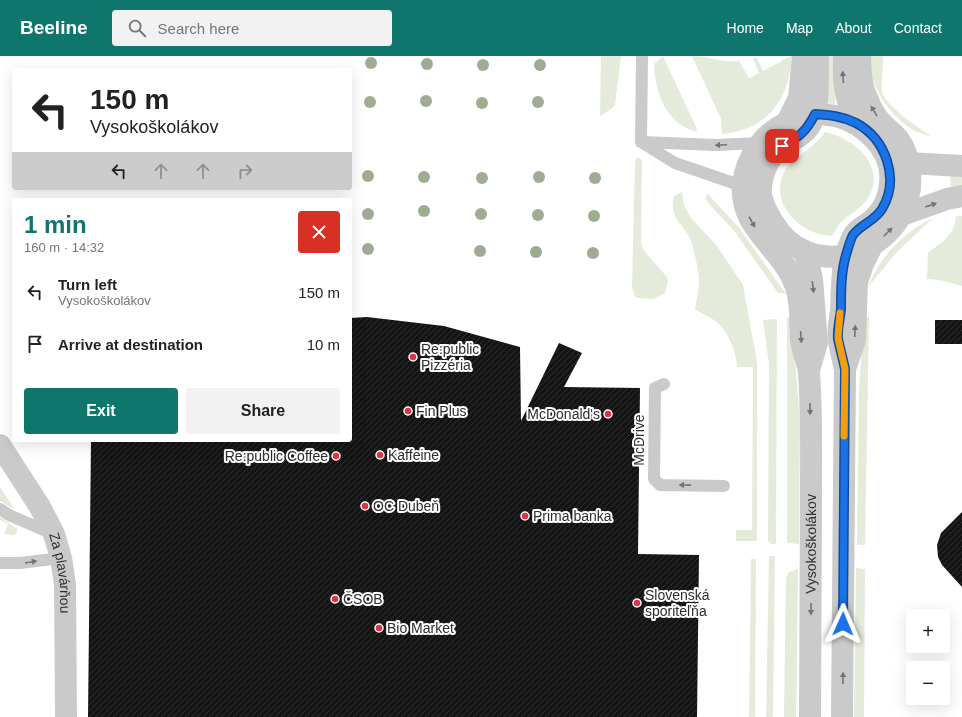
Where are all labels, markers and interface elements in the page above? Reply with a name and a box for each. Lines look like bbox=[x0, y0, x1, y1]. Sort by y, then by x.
search box bbox=[112, 10, 392, 46]
text: Beeline bbox=[20, 17, 88, 38]
icon: search bbox=[126, 17, 148, 39]
text: Search here bbox=[158, 20, 239, 37]
text: Home bbox=[727, 20, 764, 36]
text: Map bbox=[786, 20, 813, 36]
text: About bbox=[835, 20, 872, 36]
text: Contact bbox=[894, 20, 942, 36]
one-way arrow bbox=[840, 71, 847, 83]
icon: left bbox=[24, 84, 76, 136]
text: 150 m bbox=[90, 84, 169, 115]
one-way arrow bbox=[871, 105, 878, 117]
text: Vysokoškolákov bbox=[90, 117, 218, 137]
pin bbox=[765, 129, 799, 163]
icon: arrive bbox=[771, 135, 793, 157]
one-way arrow bbox=[715, 141, 727, 148]
icon: left bbox=[108, 160, 130, 182]
icon: ahead bbox=[150, 160, 172, 182]
icon: ahead bbox=[192, 160, 214, 182]
icon: right bbox=[234, 160, 256, 182]
one-way arrow bbox=[926, 201, 938, 207]
text: 1 min bbox=[24, 211, 87, 238]
button: close bbox=[298, 211, 340, 253]
one-way arrow bbox=[749, 216, 755, 228]
one-way arrow bbox=[884, 227, 893, 237]
text: 160 m · 14:32 bbox=[24, 240, 104, 255]
text: Turn left bbox=[58, 276, 117, 293]
icon: left bbox=[24, 281, 46, 303]
one-way arrow bbox=[810, 281, 816, 293]
text: 150 m bbox=[298, 284, 340, 301]
text: Vysokoškolákov bbox=[58, 293, 151, 308]
one-way arrow bbox=[852, 324, 858, 337]
one-way arrow bbox=[797, 331, 804, 343]
icon: arrive bbox=[24, 333, 46, 355]
text: Arrive at destination bbox=[58, 336, 203, 353]
text: 10 m bbox=[307, 336, 340, 353]
place label: Re:public Pizzéria bbox=[421, 341, 479, 373]
marker: Re:public Pizzéria bbox=[408, 352, 418, 362]
button: Exit bbox=[24, 388, 178, 434]
button: Share bbox=[186, 388, 340, 434]
place label: Fin Plus bbox=[416, 403, 467, 419]
one-way arrow bbox=[807, 403, 813, 416]
marker: Fin Plus bbox=[403, 406, 413, 416]
place label: McDonald's bbox=[527, 406, 600, 422]
marker: McDonald's bbox=[603, 409, 613, 419]
street label: McDrive bbox=[631, 414, 647, 466]
place label: Kaffeine bbox=[388, 447, 439, 463]
place label: Re:public Coffee bbox=[225, 448, 328, 464]
marker: Kaffeine bbox=[375, 450, 385, 460]
marker: Re:public Coffee bbox=[331, 451, 341, 461]
one-way arrow bbox=[678, 482, 691, 488]
street label: Vysokoškolákov bbox=[803, 494, 819, 594]
place label: OC Dubeň bbox=[373, 498, 439, 514]
marker: OC Dubeň bbox=[360, 501, 370, 511]
place label: Prima banka bbox=[533, 508, 612, 524]
marker: Prima banka bbox=[520, 511, 530, 521]
street label: Za plavárňou bbox=[46, 531, 73, 613]
one-way arrow bbox=[24, 558, 37, 564]
place label: Slovenská sporiteľňa bbox=[645, 587, 710, 619]
place label: ČSOB bbox=[343, 591, 383, 607]
marker: ČSOB bbox=[330, 594, 340, 604]
marker: Slovenská sporiteľňa bbox=[632, 598, 642, 608]
one-way arrow bbox=[808, 603, 814, 616]
position arrow bbox=[822, 603, 864, 645]
map controls bbox=[906, 609, 950, 705]
button: + bbox=[906, 609, 950, 653]
place label: Bio Market bbox=[387, 620, 454, 636]
marker: Bio Market bbox=[374, 623, 384, 633]
button: − bbox=[906, 661, 950, 705]
one-way arrow bbox=[840, 671, 846, 684]

